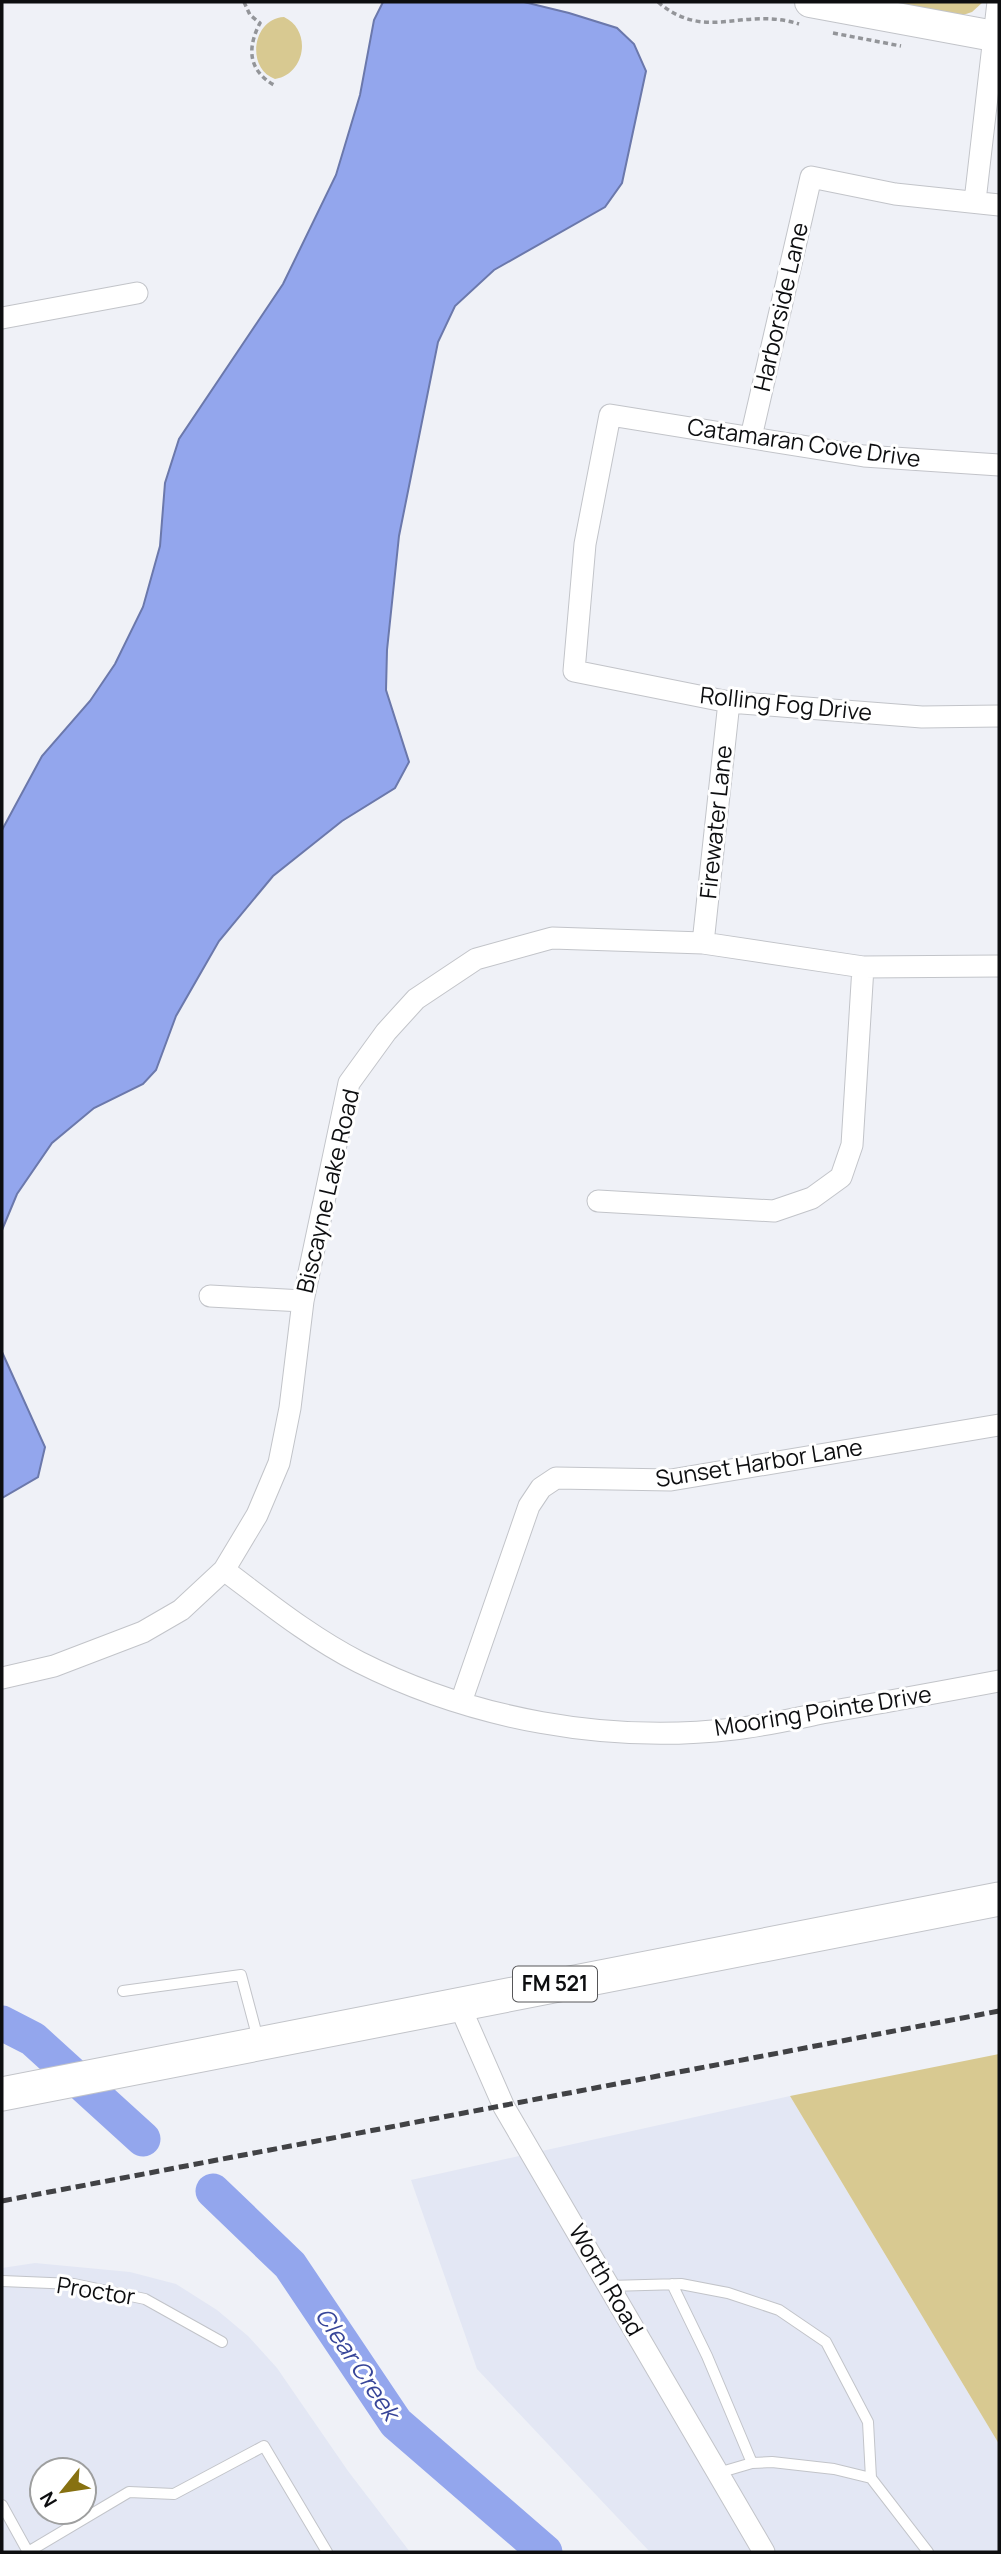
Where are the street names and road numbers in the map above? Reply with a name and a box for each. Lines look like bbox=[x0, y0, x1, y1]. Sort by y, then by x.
street label: Harborside Lane bbox=[745, 219, 815, 394]
street label: Catamaran Cove Drive bbox=[686, 410, 923, 474]
street label: Rolling Fog Drive bbox=[698, 678, 874, 728]
street label: Firewater Lane bbox=[691, 743, 739, 900]
street label: Biscayne Lake Road bbox=[288, 1086, 366, 1296]
street label: Sunset Harbor Lane bbox=[653, 1430, 865, 1494]
street label: Mooring Pointe Drive bbox=[712, 1677, 934, 1743]
road number: FM 521 bbox=[513, 1966, 597, 2002]
street label: Worth Road bbox=[562, 2218, 652, 2341]
street label: Proctor bbox=[55, 2268, 138, 2312]

